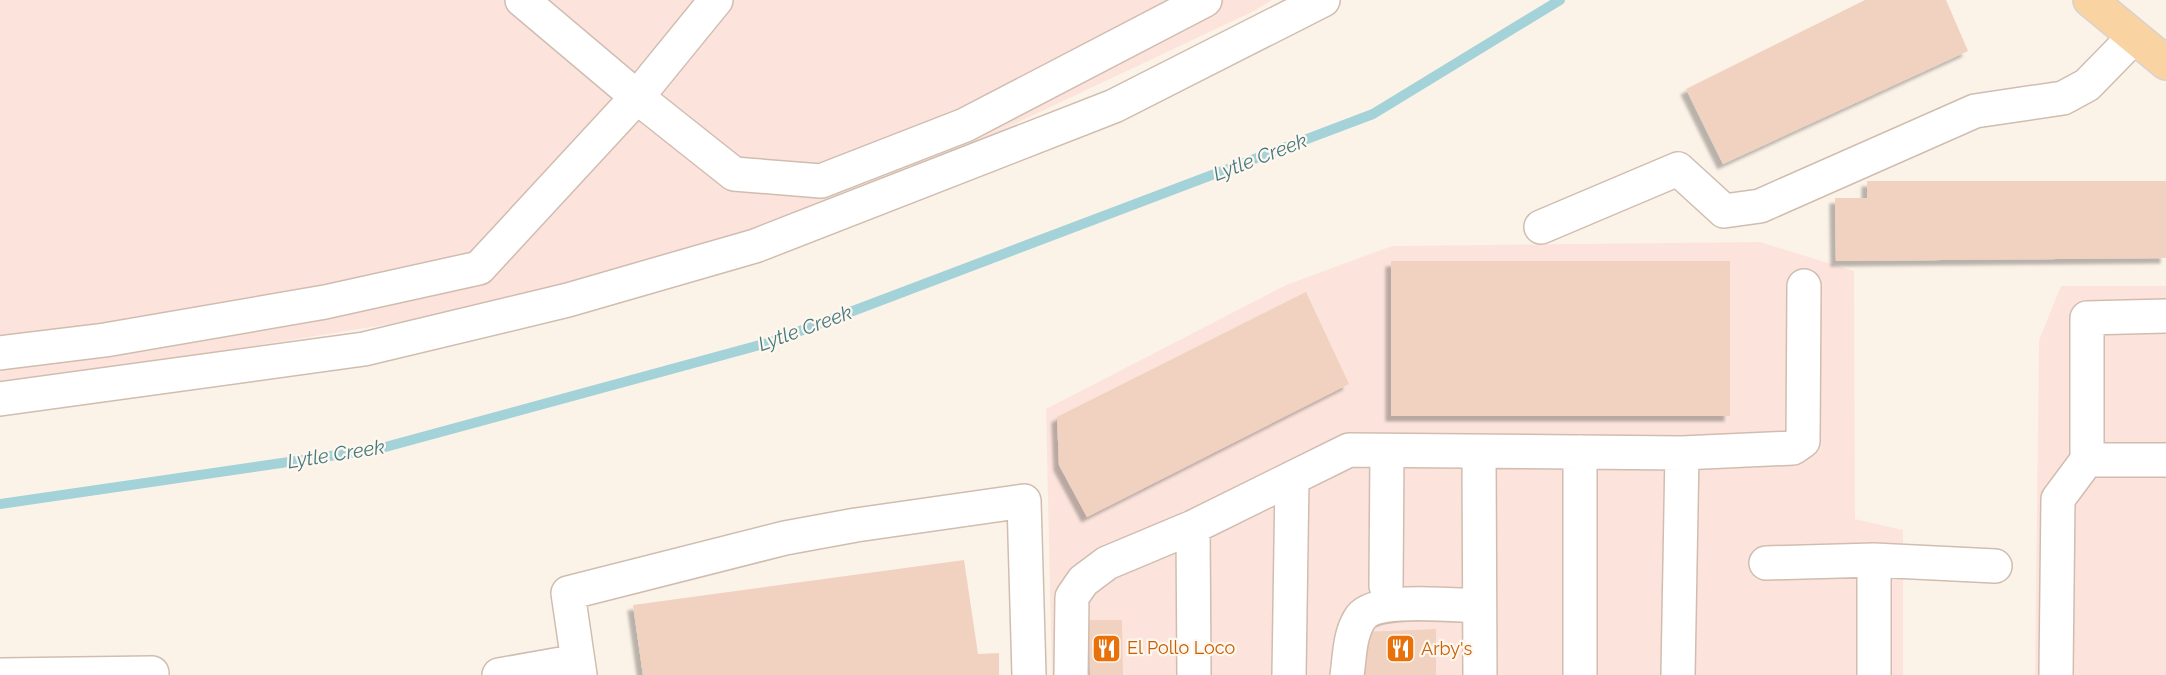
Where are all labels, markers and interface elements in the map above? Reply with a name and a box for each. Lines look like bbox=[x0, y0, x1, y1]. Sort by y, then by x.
water label: Lytle Creek bbox=[1210, 128, 1310, 186]
water label: Lytle Creek bbox=[755, 300, 856, 356]
water label: Lytle Creek bbox=[286, 434, 387, 474]
restaurant icon: El Pollo Loco bbox=[1090, 632, 1122, 664]
restaurant icon: Arby's bbox=[1384, 633, 1416, 665]
place label: El Pollo Loco bbox=[1127, 637, 1236, 658]
place label: Arby's bbox=[1421, 638, 1472, 659]

